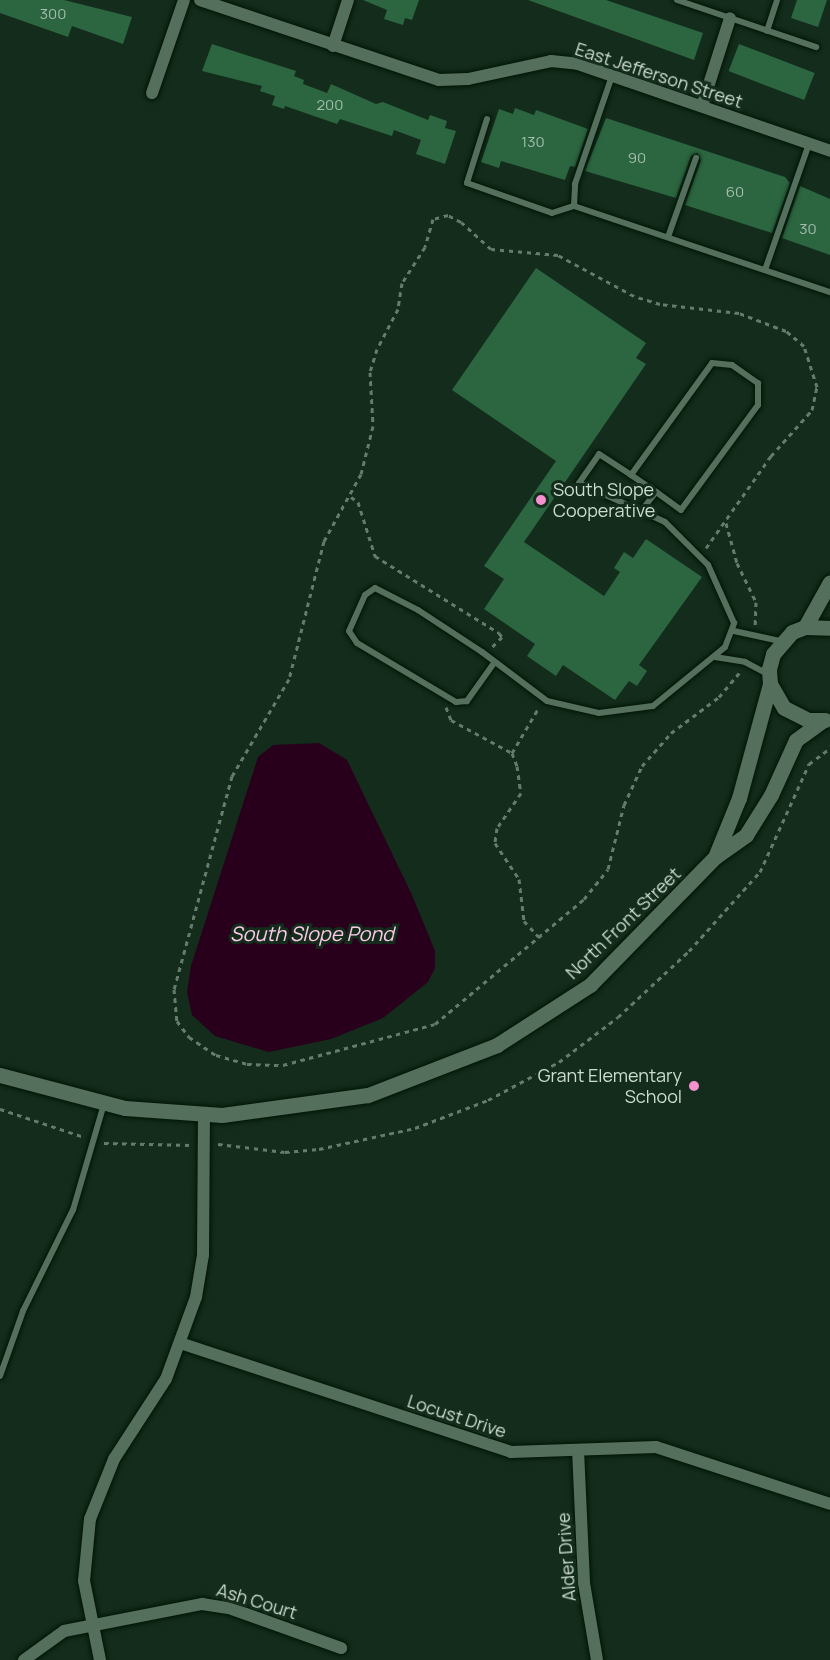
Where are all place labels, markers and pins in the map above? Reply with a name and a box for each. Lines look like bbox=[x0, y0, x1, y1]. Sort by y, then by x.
place label: South Slope Cooperative bbox=[553, 479, 655, 522]
marker: South Slope Cooperative bbox=[534, 493, 548, 507]
place label: Grant Elementary School bbox=[538, 1065, 682, 1108]
marker: Grant Elementary School bbox=[687, 1079, 701, 1093]

